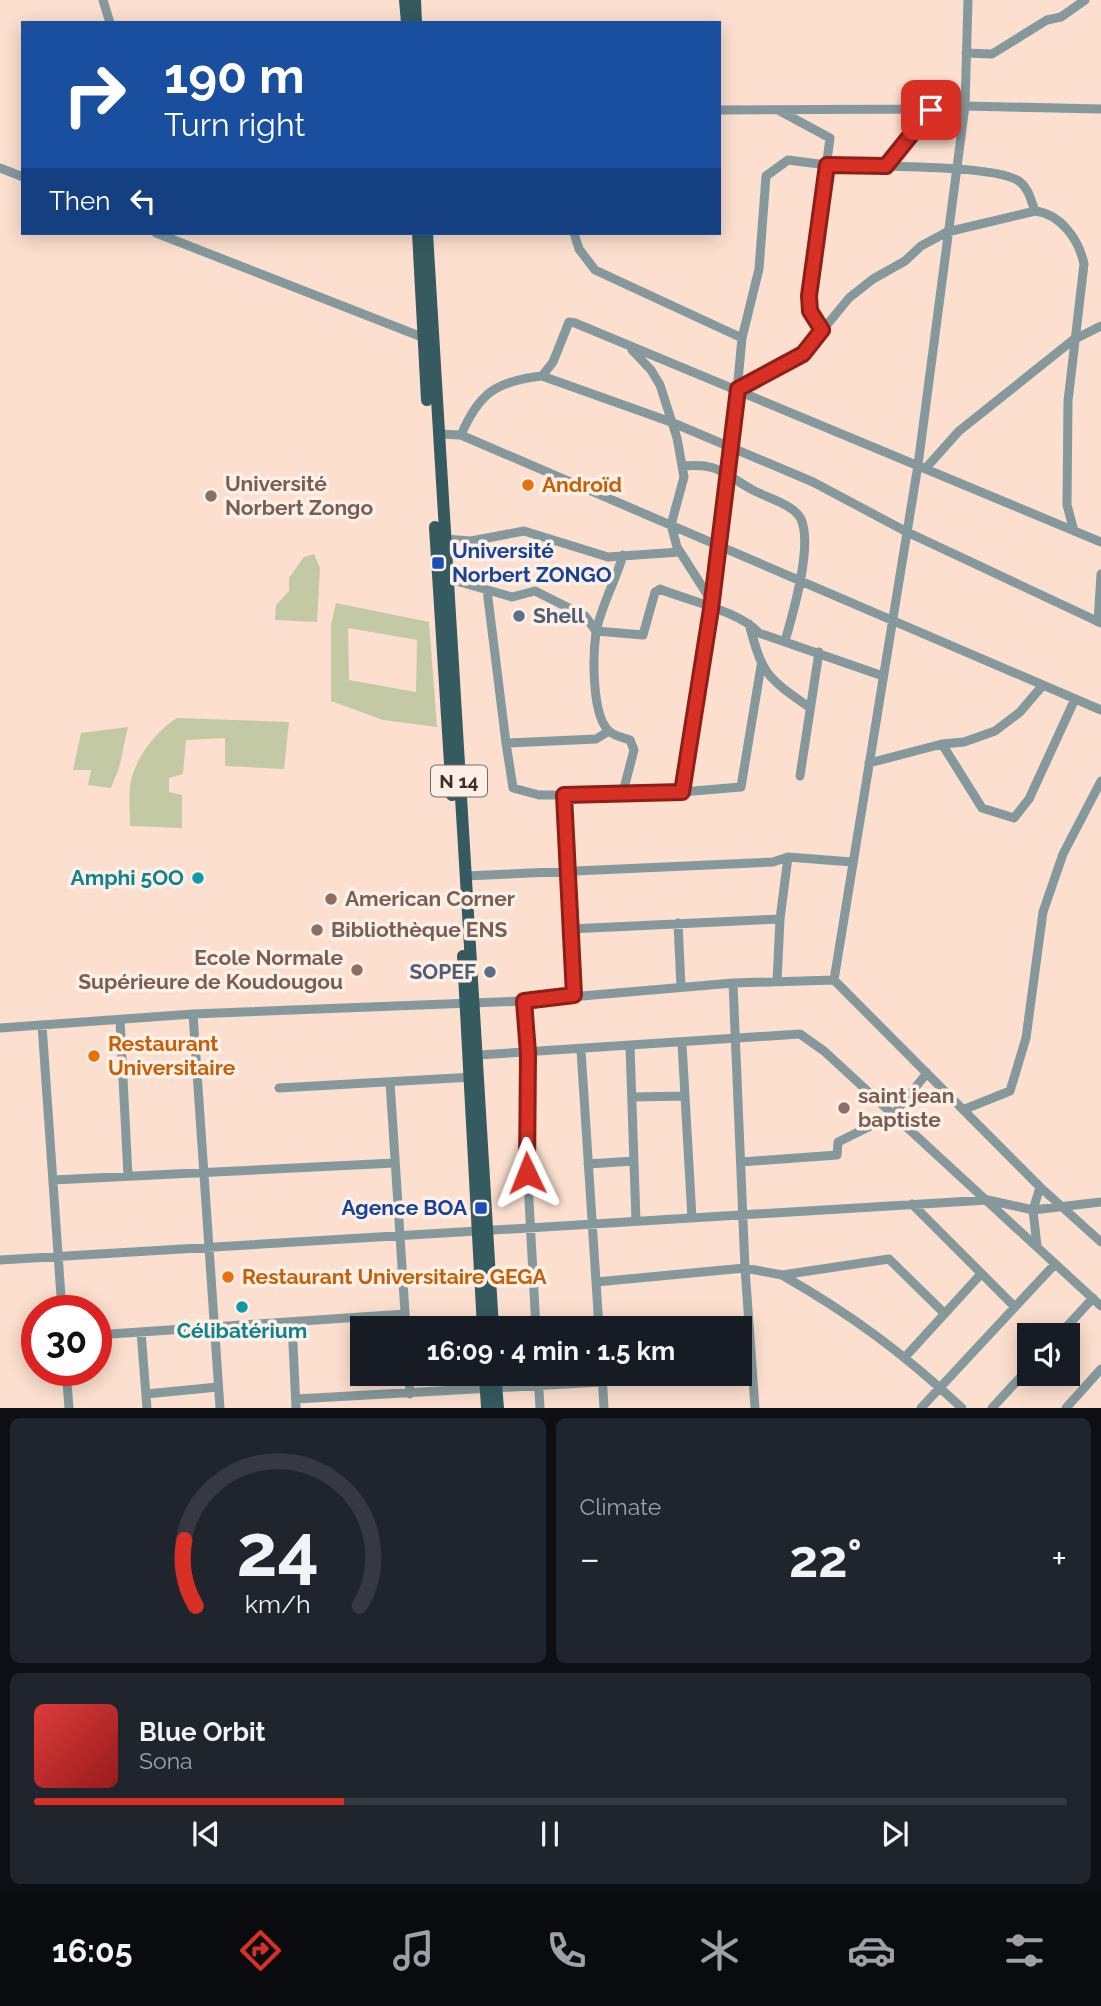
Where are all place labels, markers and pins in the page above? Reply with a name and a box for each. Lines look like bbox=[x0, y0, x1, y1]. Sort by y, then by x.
pin bbox=[901, 80, 961, 140]
place label: Université Norbert Zongo bbox=[225, 471, 373, 520]
place label: Androïd bbox=[542, 472, 622, 497]
marker: Androïd bbox=[520, 477, 536, 493]
marker: Université Norbert Zongo bbox=[203, 488, 219, 504]
place label: Université Norbert ZONGO bbox=[452, 538, 612, 587]
marker: Université Norbert ZONGO bbox=[430, 555, 446, 571]
place label: Shell bbox=[533, 603, 585, 628]
marker: Shell bbox=[511, 608, 527, 624]
place label: Amphi 5OO bbox=[71, 865, 184, 890]
marker: Amphi 5OO bbox=[190, 870, 206, 886]
place label: American Corner bbox=[345, 886, 515, 911]
marker: American Corner bbox=[323, 891, 339, 907]
place label: Bibliothèque ENS bbox=[331, 917, 507, 942]
marker: Bibliothèque ENS bbox=[309, 922, 325, 938]
place label: Ecole Normale Supérieure de Koudougou bbox=[78, 945, 343, 994]
place label: SOPEF bbox=[409, 959, 476, 984]
marker: Ecole Normale Supérieure de Koudougou bbox=[349, 962, 365, 978]
marker: SOPEF bbox=[482, 964, 498, 980]
place label: Restaurant Universitaire bbox=[108, 1031, 236, 1080]
marker: Restaurant Universitaire bbox=[86, 1048, 102, 1064]
place label: saint jean baptiste bbox=[858, 1083, 954, 1132]
marker: saint jean baptiste bbox=[836, 1100, 852, 1116]
place label: Agence BOA bbox=[342, 1195, 468, 1220]
marker: Agence BOA bbox=[473, 1200, 489, 1216]
place label: Restaurant Universitaire GEGA bbox=[242, 1264, 548, 1289]
marker: Restaurant Universitaire GEGA bbox=[220, 1269, 236, 1285]
marker: Célibatérium bbox=[234, 1299, 250, 1315]
place label: Célibatérium bbox=[177, 1318, 307, 1343]

